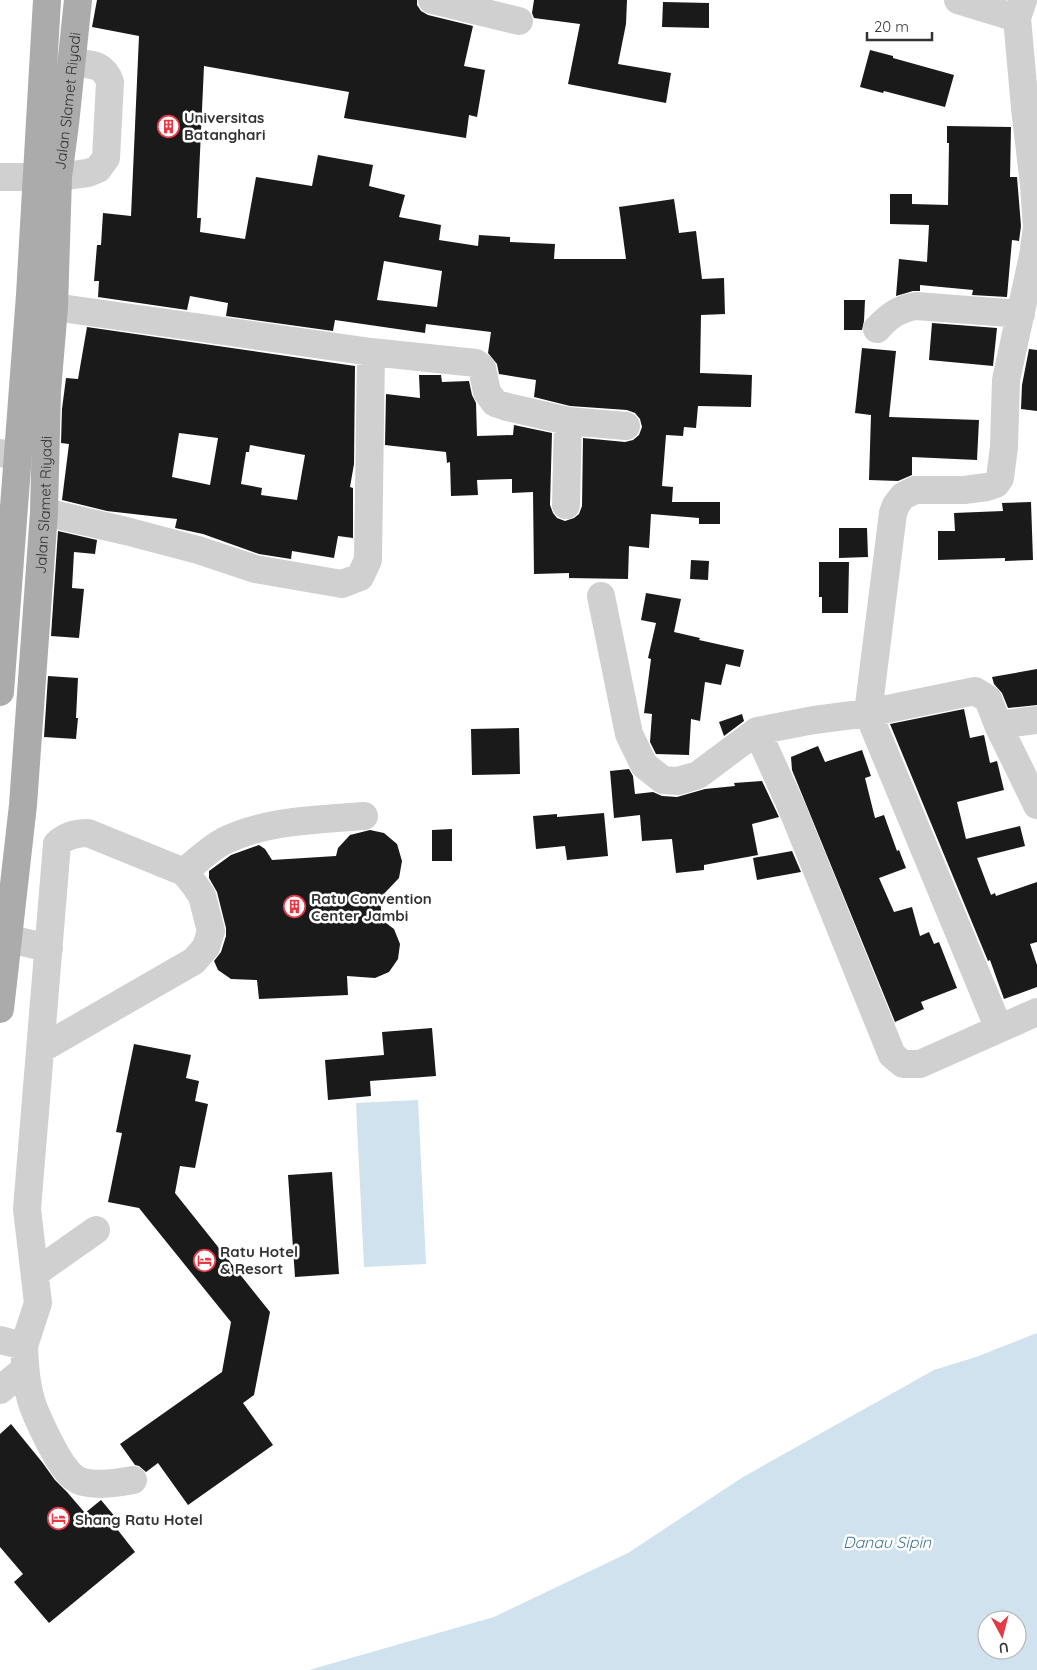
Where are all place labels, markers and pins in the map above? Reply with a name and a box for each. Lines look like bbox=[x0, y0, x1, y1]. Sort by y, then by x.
place label: Universitas Batanghari bbox=[184, 108, 266, 144]
building icon: Universitas Batanghari bbox=[156, 114, 180, 138]
place label: Ratu Convention Center Jambi bbox=[311, 889, 432, 925]
building icon: Ratu Convention Center Jambi bbox=[283, 895, 307, 919]
place label: Ratu Hotel & Resort bbox=[220, 1242, 298, 1278]
hotel icon: Ratu Hotel & Resort bbox=[192, 1248, 216, 1272]
hotel icon: Shang Ratu Hotel bbox=[47, 1507, 71, 1531]
place label: Shang Ratu Hotel bbox=[75, 1510, 203, 1529]

